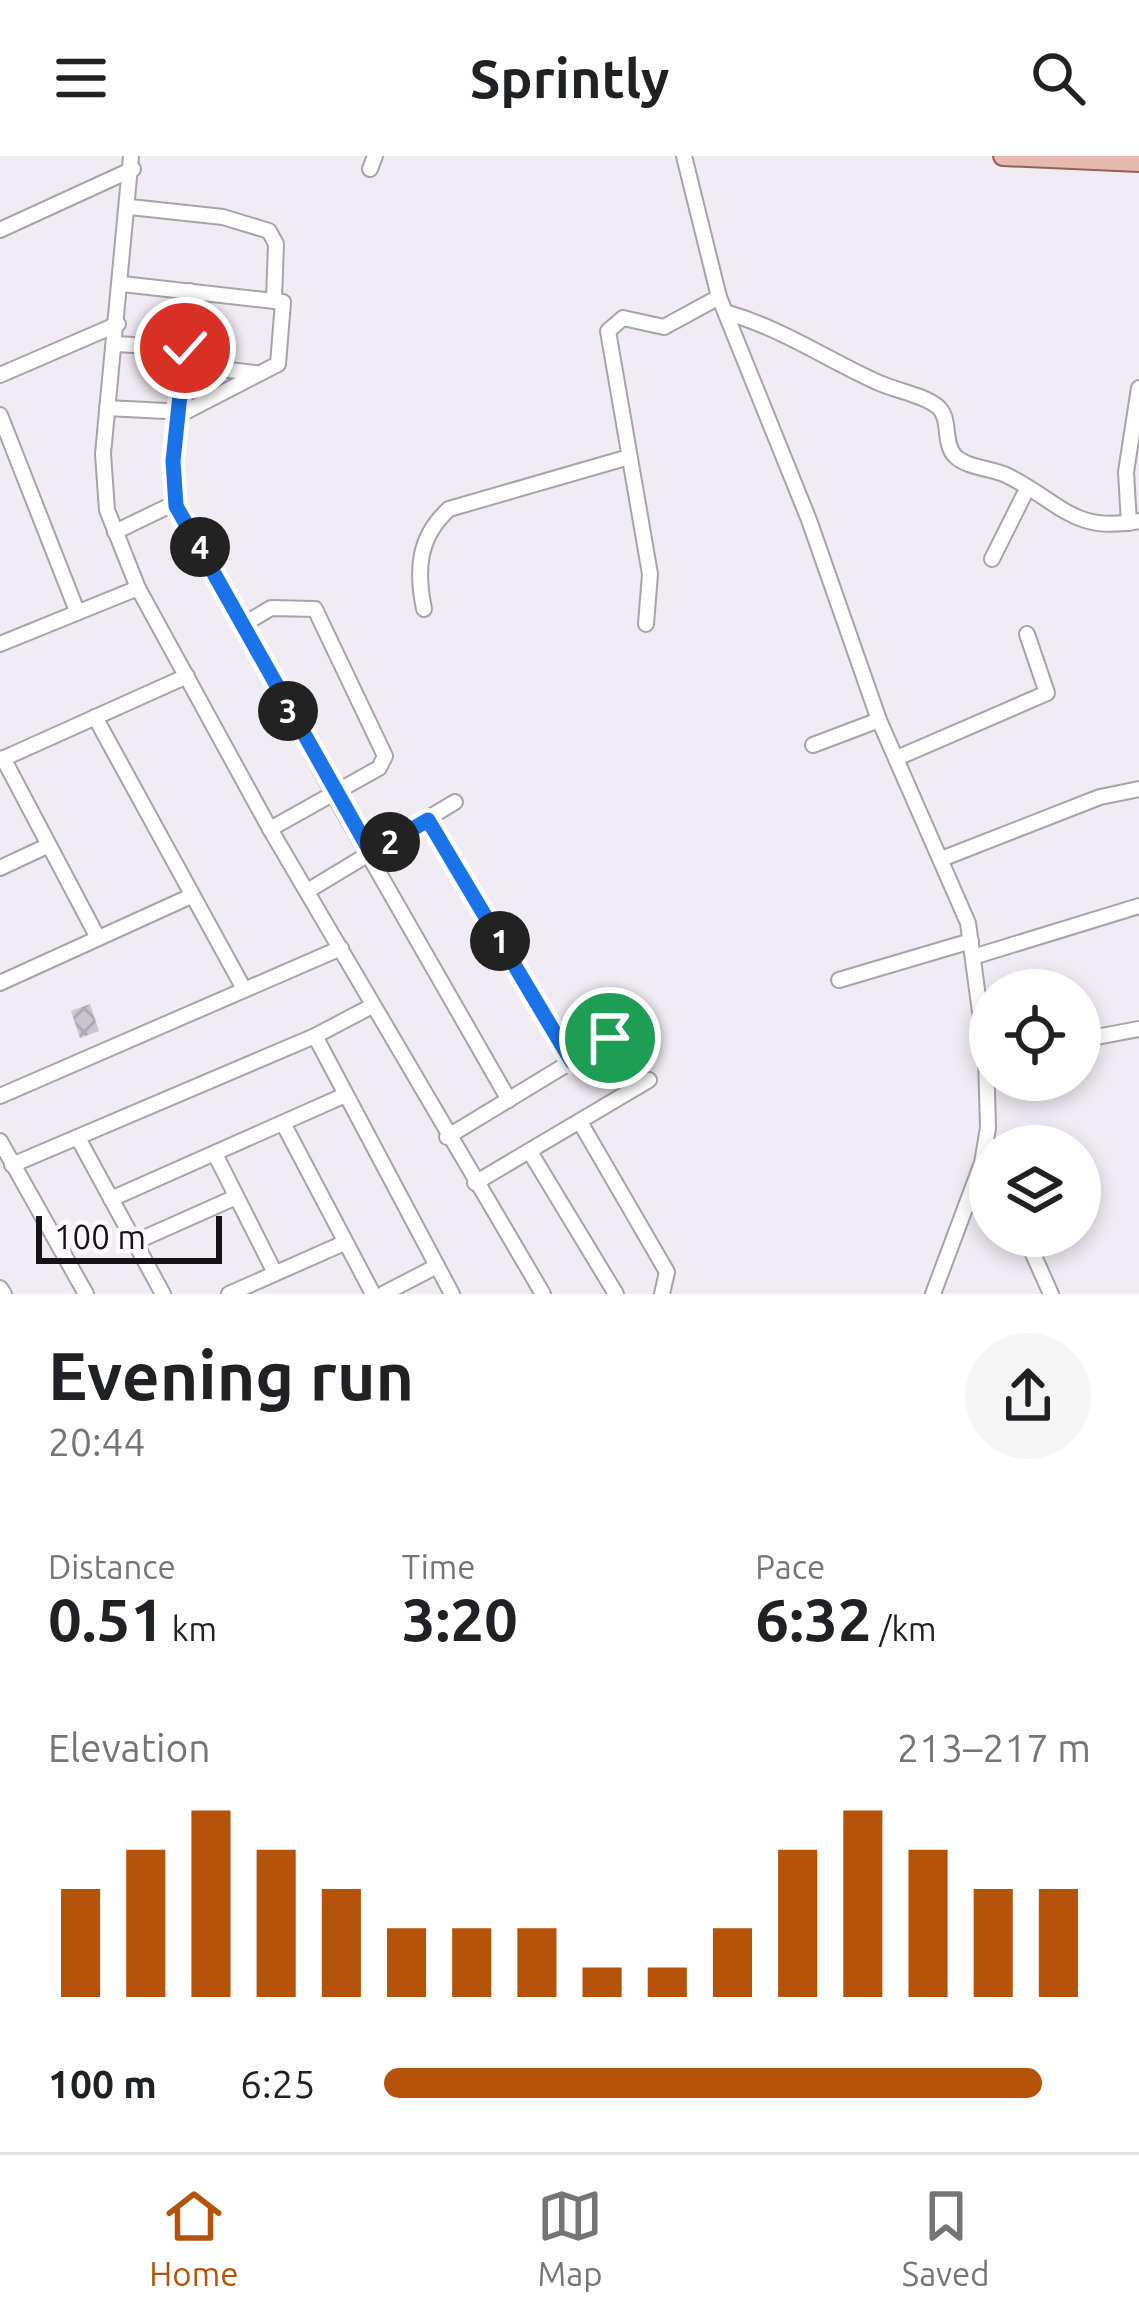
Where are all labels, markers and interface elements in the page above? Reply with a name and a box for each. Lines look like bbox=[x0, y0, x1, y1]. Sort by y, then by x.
icon: menu bbox=[48, 45, 114, 111]
icon: search bbox=[1025, 45, 1091, 111]
text: Sprintly bbox=[470, 48, 669, 108]
pin bbox=[134, 297, 236, 399]
icon: check bbox=[152, 315, 218, 381]
pin: 4 bbox=[170, 517, 230, 577]
text: 4 bbox=[191, 528, 209, 565]
pin: 3 bbox=[258, 681, 318, 741]
text: 3 bbox=[279, 692, 297, 729]
pin: 2 bbox=[360, 812, 420, 872]
text: 2 bbox=[381, 823, 399, 860]
pin: 1 bbox=[470, 911, 530, 971]
text: 1 bbox=[491, 922, 509, 959]
map controls bbox=[969, 969, 1101, 1257]
button: locate bbox=[969, 969, 1101, 1101]
pin bbox=[559, 987, 661, 1089]
icon: arrive bbox=[577, 1005, 643, 1071]
button: layers bbox=[969, 1125, 1101, 1257]
scale bar bbox=[36, 1210, 222, 1263]
text: 100 m bbox=[54, 1218, 146, 1255]
button: share bbox=[965, 1333, 1091, 1459]
text: Evening run bbox=[48, 1338, 414, 1412]
text: 20:44 bbox=[48, 1420, 146, 1463]
text: Distance bbox=[48, 1548, 176, 1585]
text: Time bbox=[402, 1548, 475, 1585]
text: Pace bbox=[755, 1548, 825, 1585]
text: 0.51 bbox=[48, 1585, 164, 1652]
text: 3:20 bbox=[402, 1585, 518, 1652]
text: 6:32 bbox=[755, 1585, 872, 1652]
text: km bbox=[164, 1610, 217, 1647]
text: /km bbox=[872, 1610, 937, 1647]
text: Elevation bbox=[48, 1726, 211, 1769]
text: 213–217 m bbox=[897, 1726, 1091, 1769]
text: 100 m bbox=[48, 2062, 157, 2105]
text: 6:25 bbox=[240, 2062, 316, 2105]
tab: Home bbox=[149, 2183, 238, 2292]
tab: Map bbox=[537, 2183, 603, 2292]
tab: Saved bbox=[902, 2183, 990, 2292]

